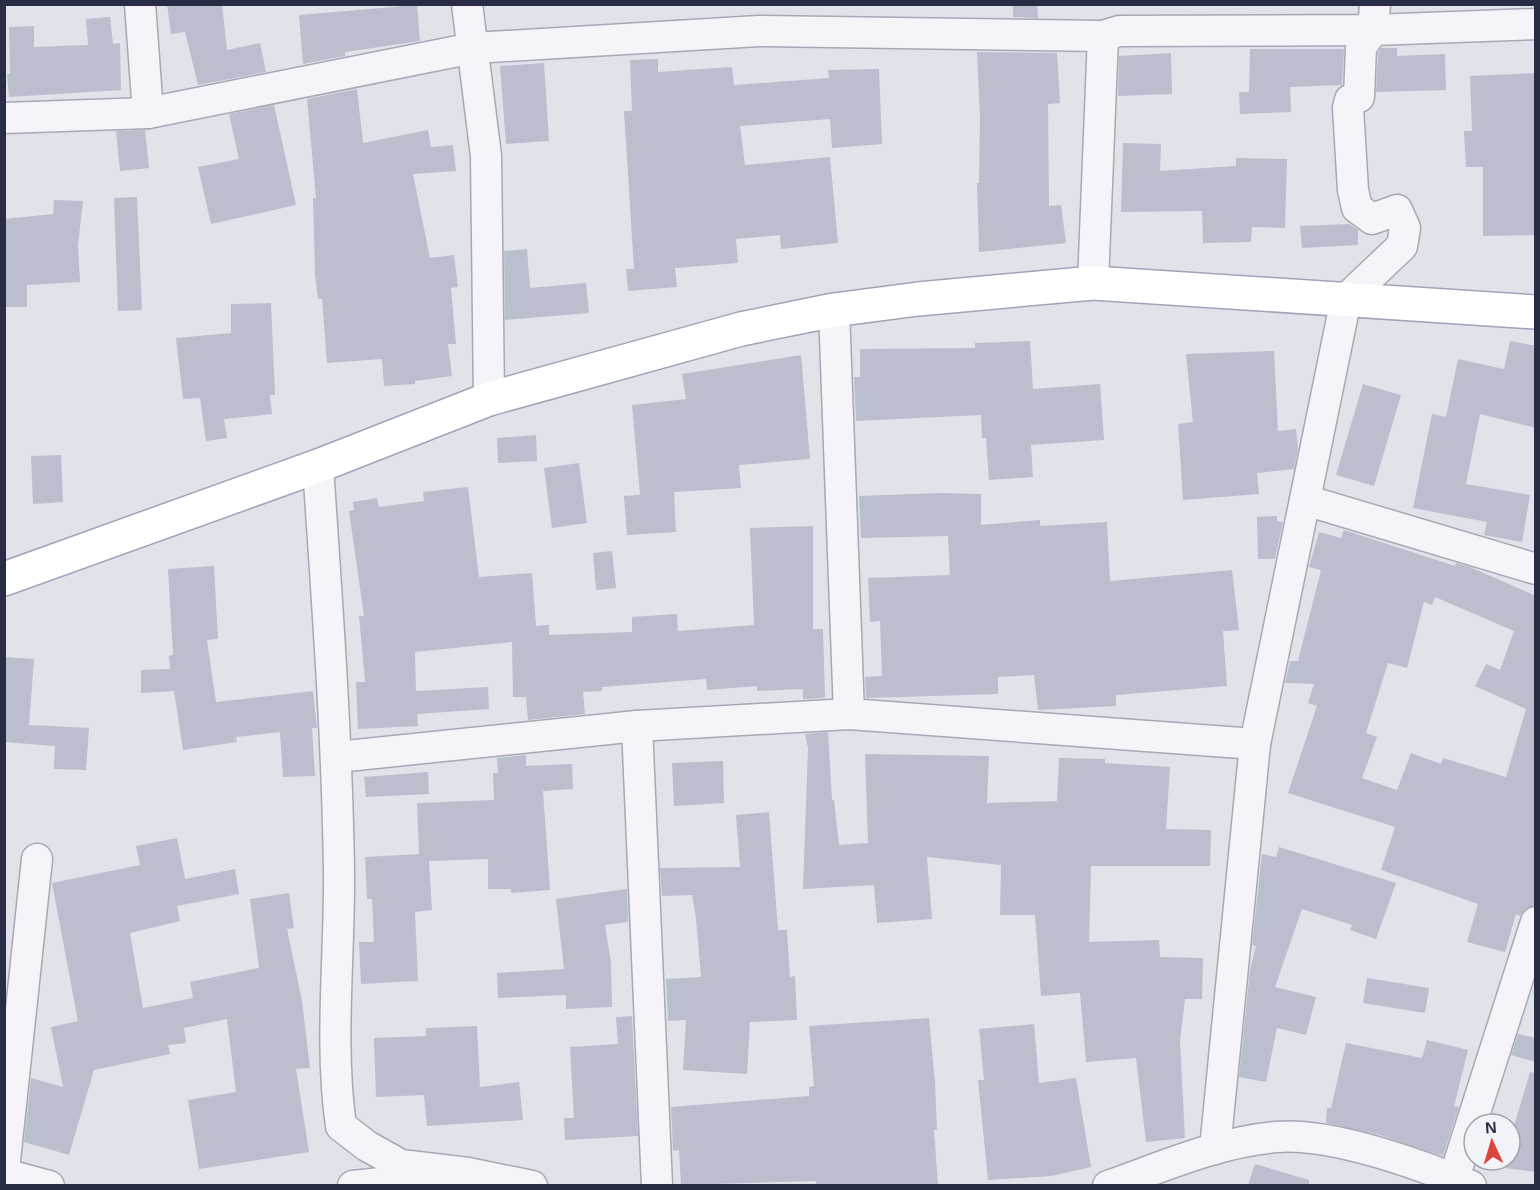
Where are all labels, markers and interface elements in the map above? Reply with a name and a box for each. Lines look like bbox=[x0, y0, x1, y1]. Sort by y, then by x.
north arrow bbox=[1462, 1112, 1522, 1172]
text: N bbox=[1485, 1119, 1497, 1136]

